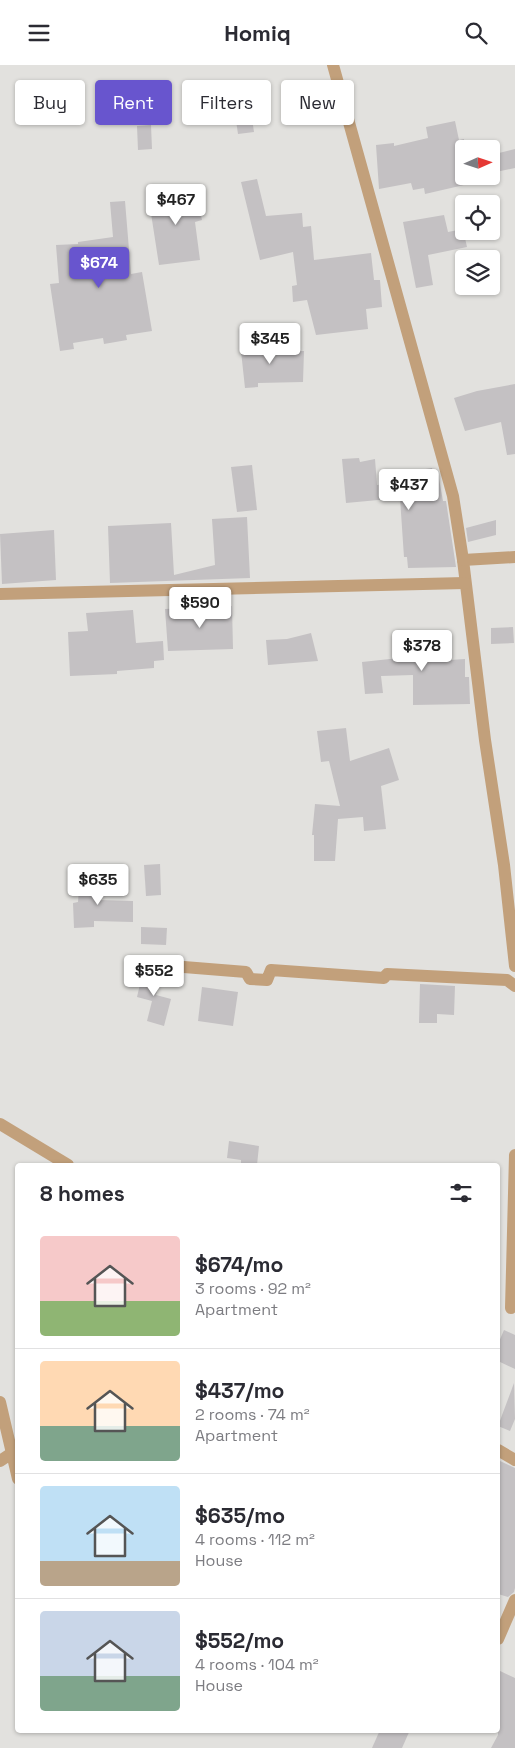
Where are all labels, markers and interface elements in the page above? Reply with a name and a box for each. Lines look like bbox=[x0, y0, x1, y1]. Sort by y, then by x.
icon: menu bbox=[25, 19, 53, 47]
text: Homiq bbox=[224, 19, 291, 47]
icon: search bbox=[462, 19, 490, 47]
chip: Buy bbox=[15, 80, 85, 125]
chip: Rent bbox=[95, 80, 172, 125]
chip: Filters bbox=[182, 80, 271, 125]
chip: New bbox=[281, 80, 354, 125]
north arrow bbox=[455, 140, 500, 185]
map controls bbox=[455, 140, 500, 295]
pin: $467 bbox=[146, 184, 206, 226]
text: $467 bbox=[157, 189, 195, 210]
button: locate bbox=[455, 195, 500, 240]
pin: $674 bbox=[69, 247, 129, 289]
button: layers bbox=[455, 250, 500, 295]
text: $674 bbox=[80, 252, 118, 273]
pin: $345 bbox=[240, 323, 300, 365]
text: $345 bbox=[250, 328, 290, 349]
pin: $437 bbox=[379, 469, 439, 511]
text: $437 bbox=[390, 474, 428, 495]
pin: $590 bbox=[170, 587, 230, 629]
text: $590 bbox=[180, 592, 220, 613]
pin: $378 bbox=[392, 629, 452, 672]
text: $378 bbox=[403, 635, 441, 656]
pin: $635 bbox=[68, 863, 128, 906]
text: $635 bbox=[79, 869, 117, 890]
pin: $552 bbox=[124, 955, 184, 997]
text: $552 bbox=[135, 960, 173, 981]
icon: filters bbox=[447, 1179, 475, 1207]
text: 8 homes bbox=[40, 1180, 125, 1207]
text: $674/mo bbox=[195, 1251, 283, 1278]
icon: home bbox=[80, 1256, 140, 1316]
text: 3 rooms · 92 m² bbox=[195, 1278, 311, 1299]
text: Apartment bbox=[195, 1299, 278, 1320]
text: $437/mo bbox=[195, 1377, 284, 1404]
icon: home bbox=[80, 1381, 140, 1441]
text: 2 rooms · 74 m² bbox=[195, 1404, 310, 1425]
text: Apartment bbox=[195, 1425, 278, 1446]
text: $635/mo bbox=[195, 1502, 285, 1529]
icon: home bbox=[80, 1506, 140, 1566]
text: 4 rooms · 112 m² bbox=[195, 1529, 315, 1550]
text: House bbox=[195, 1550, 243, 1571]
text: $552/mo bbox=[195, 1627, 284, 1654]
icon: home bbox=[80, 1631, 140, 1691]
text: 4 rooms · 104 m² bbox=[195, 1654, 319, 1675]
text: House bbox=[195, 1675, 243, 1696]

